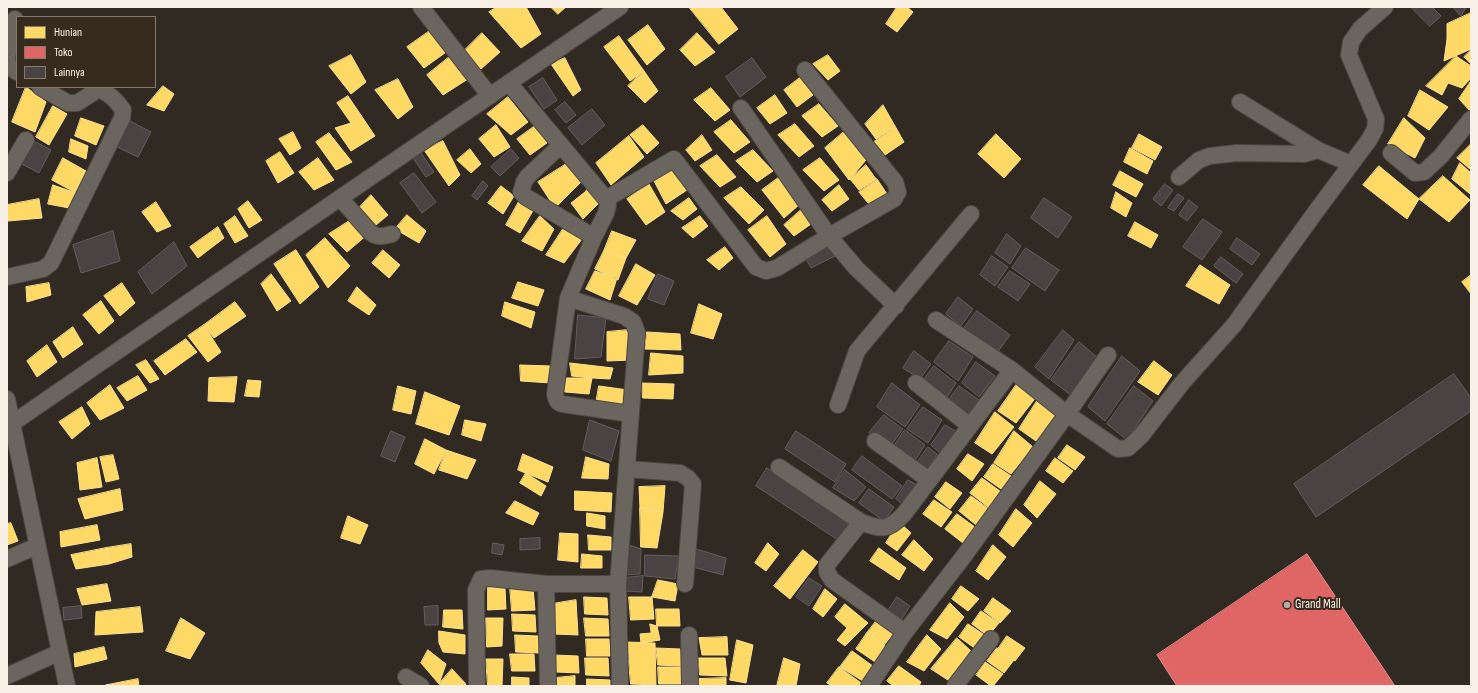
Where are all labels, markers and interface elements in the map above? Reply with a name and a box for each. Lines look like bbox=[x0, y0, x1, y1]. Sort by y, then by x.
legend bbox=[16, 16, 156, 88]
text: Hunian bbox=[54, 25, 82, 40]
text: Toko bbox=[54, 45, 72, 60]
text: Lainnya bbox=[54, 65, 85, 80]
place label: Grand Mall bbox=[1295, 597, 1341, 613]
marker: Grand Mall bbox=[1282, 600, 1292, 610]

